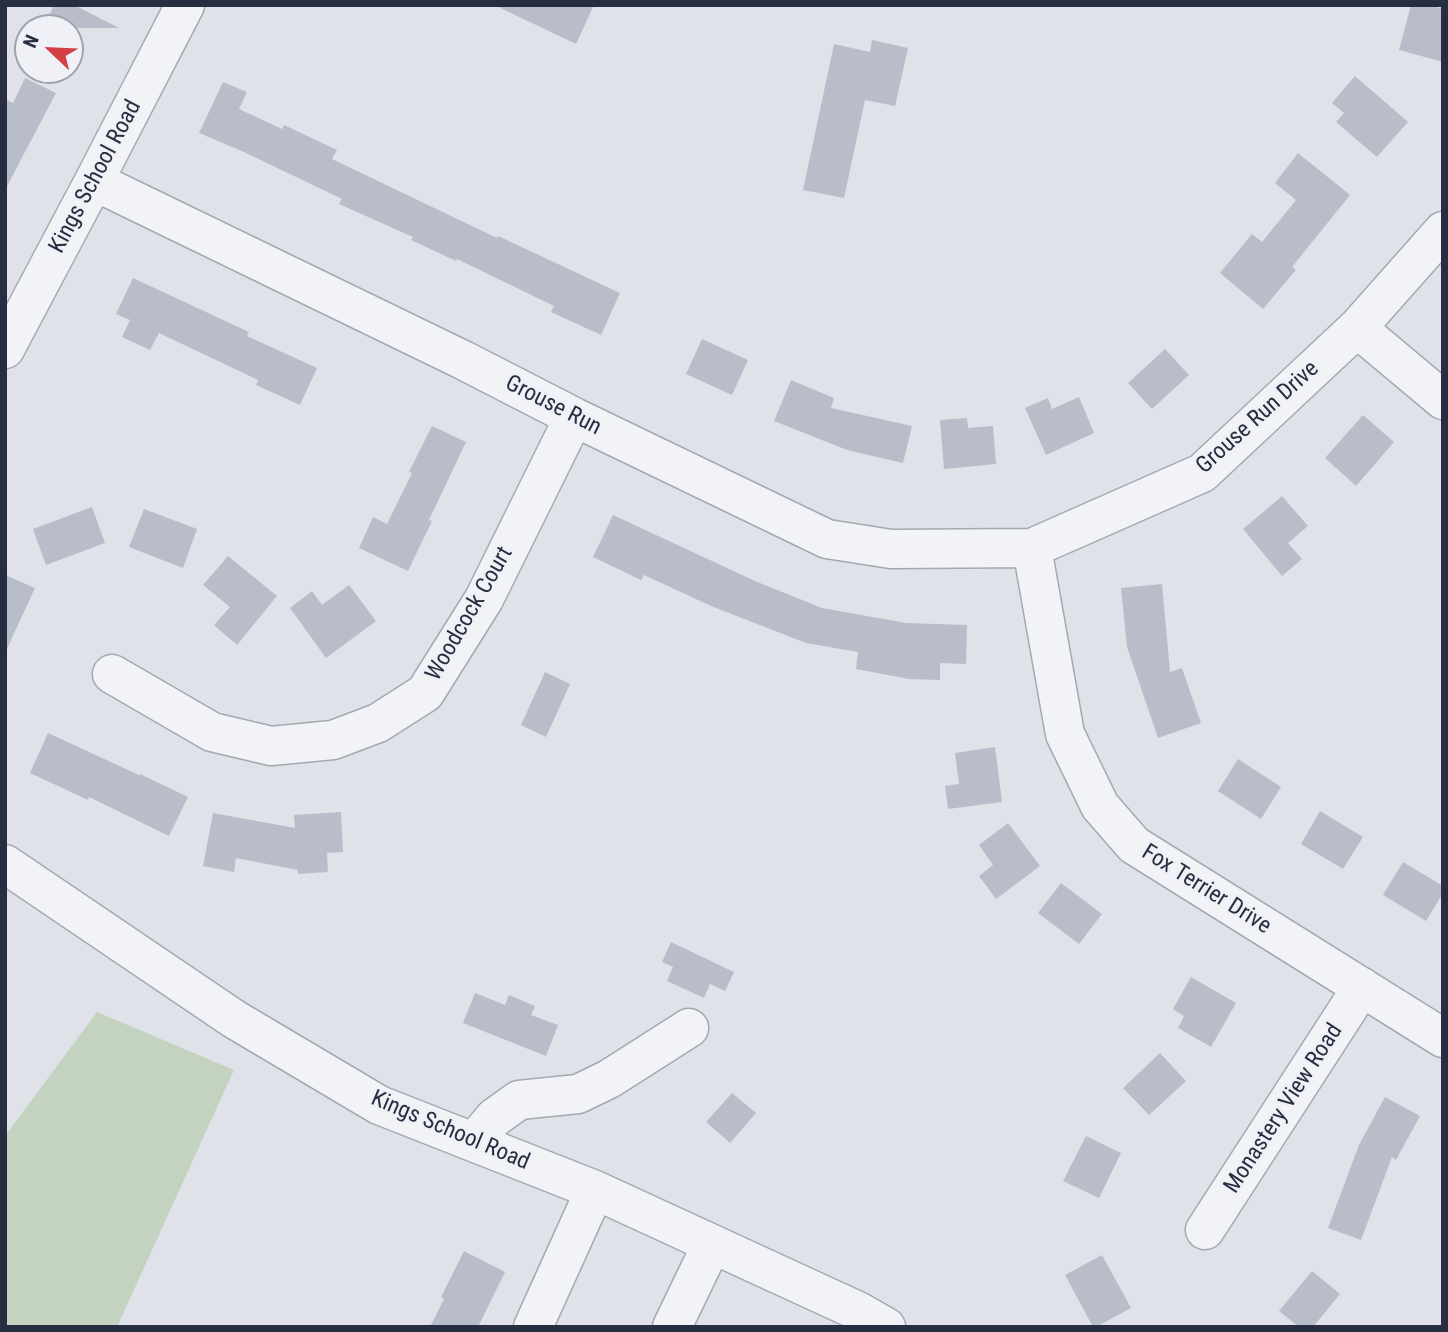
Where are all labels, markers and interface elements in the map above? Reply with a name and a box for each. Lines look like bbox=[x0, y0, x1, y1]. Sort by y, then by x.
north arrow bbox=[14, 14, 84, 84]
text: N bbox=[18, 32, 44, 51]
street label: Kings School Road bbox=[44, 96, 148, 258]
street label: Grouse Run Drive bbox=[1191, 356, 1325, 480]
street label: Grouse Run bbox=[500, 370, 606, 442]
street label: Woodcock Court bbox=[421, 542, 519, 686]
street label: Fox Terrier Drive bbox=[1136, 839, 1276, 941]
street label: Monastery View Road bbox=[1219, 1019, 1349, 1199]
street label: Kings School Road bbox=[367, 1085, 533, 1177]

